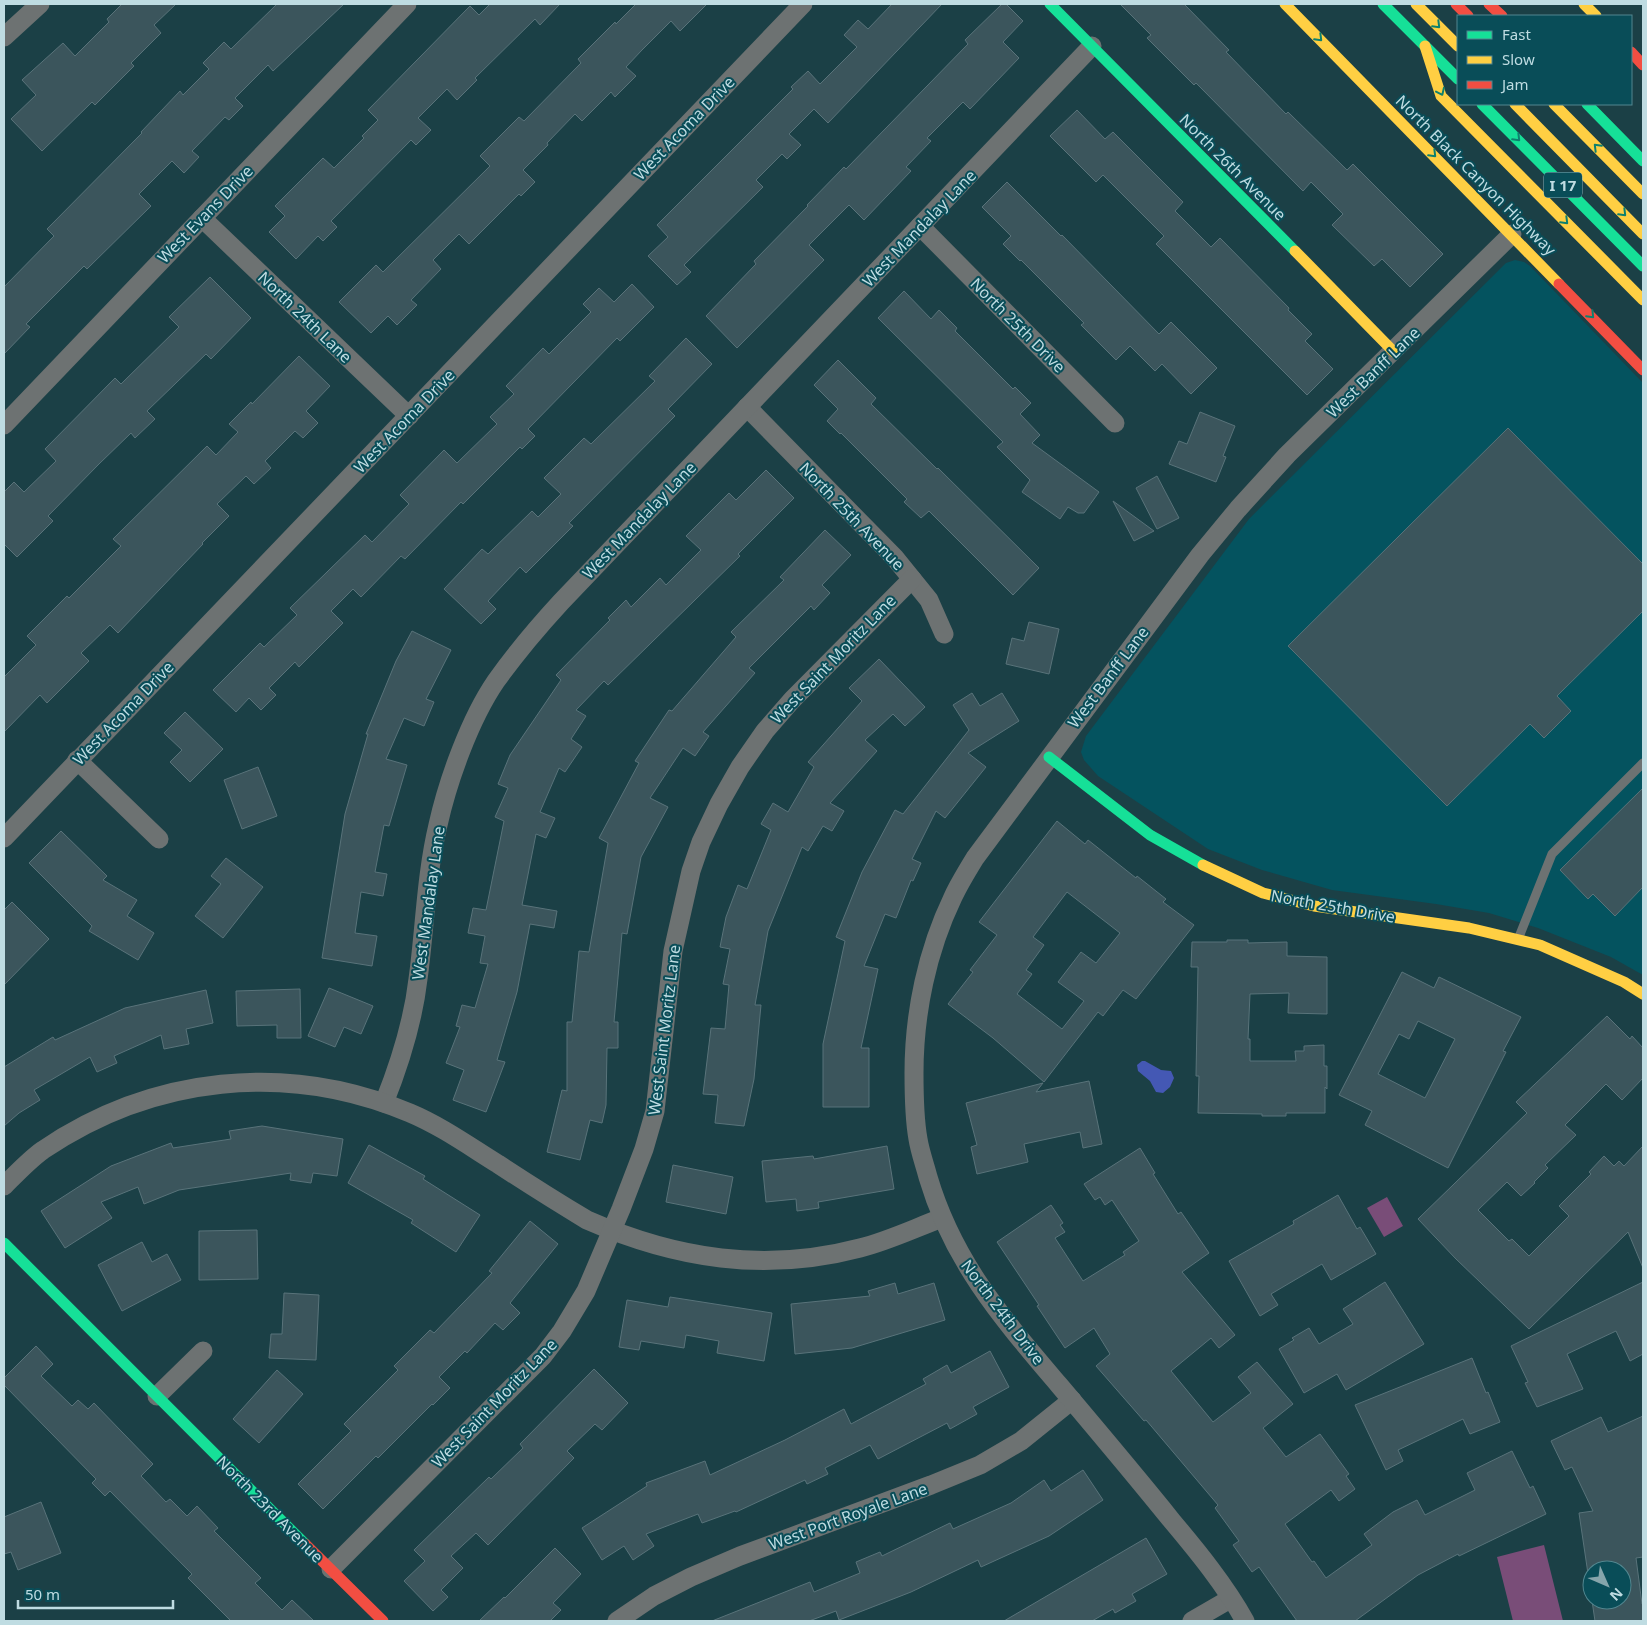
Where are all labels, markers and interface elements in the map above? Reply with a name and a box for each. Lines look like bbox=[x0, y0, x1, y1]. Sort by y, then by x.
legend bbox=[1457, 15, 1632, 105]
one-way arrow bbox=[1431, 19, 1440, 28]
text: Fast bbox=[1502, 24, 1531, 44]
one-way arrow bbox=[1313, 33, 1322, 42]
text: Slow bbox=[1502, 49, 1535, 69]
street label: West Acoma Drive bbox=[629, 71, 739, 185]
text: Jam bbox=[1500, 74, 1529, 94]
one-way arrow bbox=[1435, 86, 1445, 95]
street label: North Black Canyon Highway bbox=[1391, 90, 1562, 261]
street label: North 26th Avenue bbox=[1175, 109, 1291, 225]
one-way arrow bbox=[1511, 133, 1520, 142]
one-way arrow bbox=[1594, 144, 1603, 153]
one-way arrow bbox=[1427, 148, 1436, 157]
street label: West Evans Drive bbox=[152, 160, 258, 268]
street label: West Mandalay Lane bbox=[857, 165, 981, 291]
road number: I 17 bbox=[1544, 172, 1582, 198]
one-way arrow bbox=[1617, 207, 1626, 216]
one-way arrow bbox=[1559, 215, 1568, 224]
street label: North 24th Lane bbox=[253, 266, 357, 368]
street label: North 25th Drive bbox=[966, 273, 1070, 377]
one-way arrow bbox=[1585, 310, 1594, 319]
street label: West Banff Lane bbox=[1322, 322, 1424, 422]
street label: West Acoma Drive bbox=[349, 364, 459, 478]
street label: West Mandalay Lane bbox=[577, 457, 701, 583]
street label: North 25th Avenue bbox=[795, 457, 909, 575]
street label: West Saint Moritz Lane bbox=[765, 590, 901, 728]
street label: West Banff Lane bbox=[1063, 622, 1153, 732]
street label: West Acoma Drive bbox=[68, 656, 178, 770]
street label: West Mandalay Lane bbox=[406, 825, 450, 981]
street label: North 25th Drive bbox=[1269, 884, 1397, 928]
street label: West Saint Moritz Lane bbox=[643, 944, 685, 1116]
street label: North 24th Drive bbox=[956, 1255, 1050, 1369]
street label: West Saint Moritz Lane bbox=[426, 1334, 562, 1472]
street label: North 23rd Avenue bbox=[212, 1451, 328, 1567]
street label: West Port Royale Lane bbox=[766, 1477, 930, 1555]
north arrow bbox=[1582, 1560, 1632, 1610]
scale bar bbox=[18, 1578, 172, 1610]
text: 50 m bbox=[25, 1584, 60, 1604]
text: N bbox=[1606, 1584, 1627, 1605]

